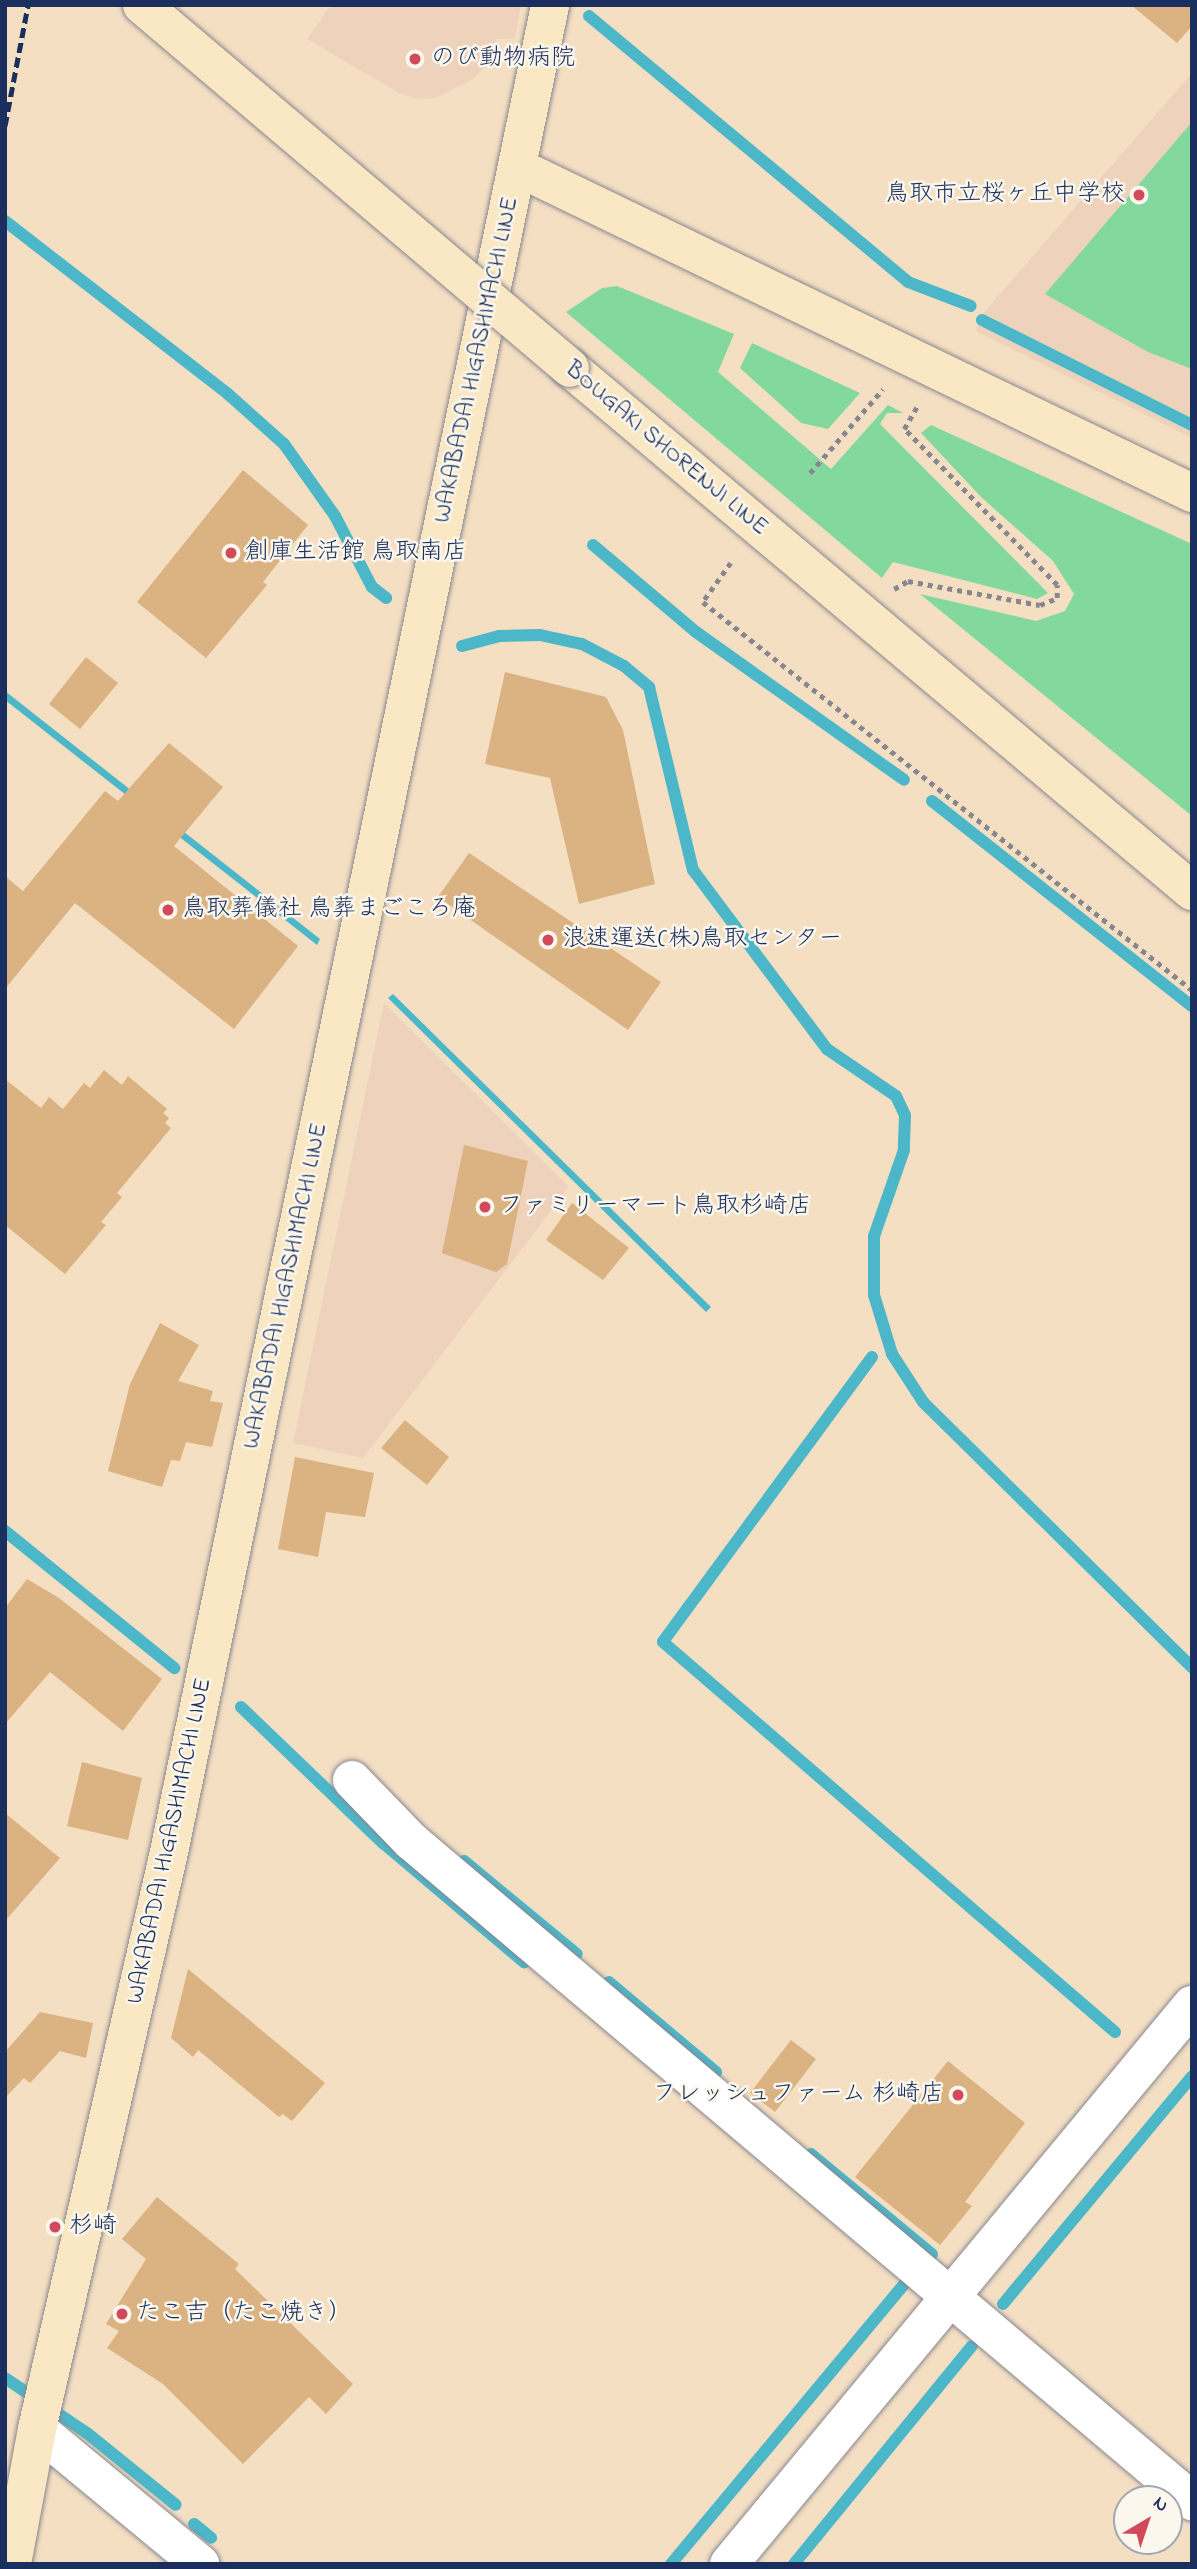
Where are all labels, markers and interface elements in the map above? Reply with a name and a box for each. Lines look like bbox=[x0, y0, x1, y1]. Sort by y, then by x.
place label: のび動物病院 bbox=[431, 45, 575, 73]
marker: のび動物病院 bbox=[405, 49, 425, 69]
place label: 鳥取市立桜ヶ丘中学校 bbox=[885, 181, 1125, 209]
marker: 鳥取市立桜ヶ丘中学校 bbox=[1131, 187, 1147, 203]
street label: WAKABADAI HIGASHIMACHI LINE bbox=[428, 194, 526, 526]
street label: BOUGAKI SHORENJI LINE bbox=[558, 356, 774, 542]
place label: 創庫生活館 鳥取南店 bbox=[245, 539, 467, 567]
marker: 創庫生活館 鳥取南店 bbox=[223, 545, 239, 561]
place label: 鳥取葬儀社 鳥葬まごころ庵 bbox=[182, 896, 476, 924]
marker: 鳥取葬儀社 鳥葬まごころ庵 bbox=[160, 902, 176, 918]
place label: 浪速運送(株)鳥取センター bbox=[562, 926, 843, 954]
marker: 浪速運送(株)鳥取センター bbox=[540, 932, 556, 948]
street label: WAKABADAI HIGASHIMACHI LINE bbox=[237, 1120, 335, 1452]
place label: ファミリーマート鳥取杉崎店 bbox=[499, 1193, 811, 1221]
marker: ファミリーマート鳥取杉崎店 bbox=[477, 1199, 493, 1215]
street label: WAKABADAI HIGASHIMACHI LINE bbox=[121, 1675, 219, 2007]
place label: フレッシュファーム 杉崎店 bbox=[650, 2081, 944, 2109]
marker: フレッシュファーム 杉崎店 bbox=[950, 2087, 966, 2103]
place label: 杉崎 bbox=[69, 2213, 117, 2241]
marker: 杉崎 bbox=[47, 2219, 63, 2235]
place label: たこ吉（たこ焼き） bbox=[136, 2300, 352, 2328]
marker: たこ吉（たこ焼き） bbox=[114, 2306, 130, 2322]
north arrow bbox=[1113, 2485, 1183, 2555]
text: N bbox=[1147, 2490, 1174, 2519]

